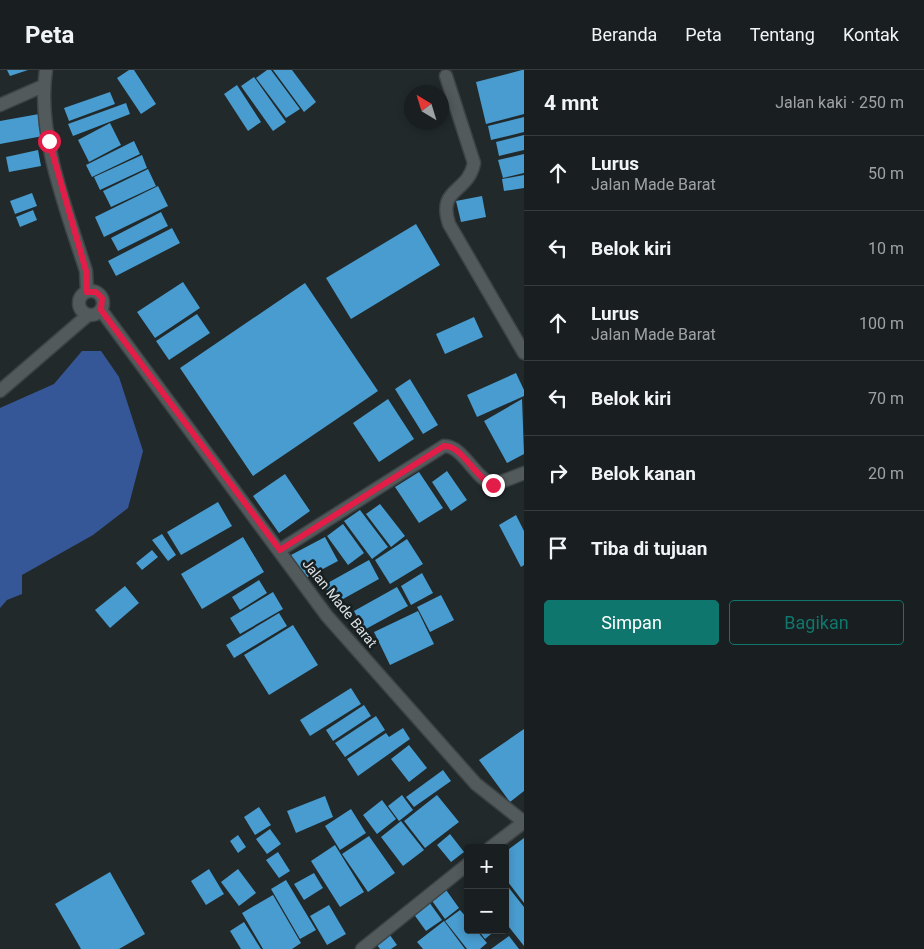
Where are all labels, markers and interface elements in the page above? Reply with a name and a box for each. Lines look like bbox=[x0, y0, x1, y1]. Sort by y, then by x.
text: Peta bbox=[25, 21, 74, 49]
text: Beranda bbox=[591, 24, 657, 45]
text: Peta bbox=[685, 24, 722, 45]
text: Tentang bbox=[750, 24, 815, 45]
text: Kontak bbox=[843, 24, 899, 45]
north arrow bbox=[404, 85, 449, 130]
text: 4 mnt bbox=[544, 91, 598, 115]
text: Jalan kaki · 250 m bbox=[775, 93, 904, 112]
route start bbox=[38, 130, 61, 153]
text: Lurus bbox=[591, 152, 639, 175]
icon: ahead bbox=[544, 159, 572, 187]
text: 50 m bbox=[868, 164, 904, 183]
text: Jalan Made Barat bbox=[591, 175, 716, 194]
icon: left bbox=[544, 234, 572, 262]
text: Belok kiri bbox=[591, 237, 671, 260]
text: 10 m bbox=[868, 239, 904, 258]
text: Lurus bbox=[591, 302, 639, 325]
icon: ahead bbox=[544, 309, 572, 337]
text: 100 m bbox=[859, 314, 904, 333]
text: Jalan Made Barat bbox=[591, 325, 716, 344]
icon: left bbox=[544, 384, 572, 412]
text: Belok kiri bbox=[591, 387, 671, 410]
text: 70 m bbox=[868, 389, 904, 408]
icon: right bbox=[544, 459, 572, 487]
text: Belok kanan bbox=[591, 462, 696, 485]
text: 20 m bbox=[868, 464, 904, 483]
route end bbox=[482, 474, 505, 497]
icon: arrive bbox=[544, 534, 572, 562]
text: Tiba di tujuan bbox=[591, 537, 707, 560]
street label: Jalan Made Barat bbox=[299, 556, 381, 651]
button: Simpan bbox=[544, 600, 719, 645]
button: Bagikan bbox=[729, 600, 904, 645]
map controls bbox=[464, 844, 509, 934]
button: + bbox=[464, 844, 509, 889]
button: − bbox=[464, 889, 509, 934]

